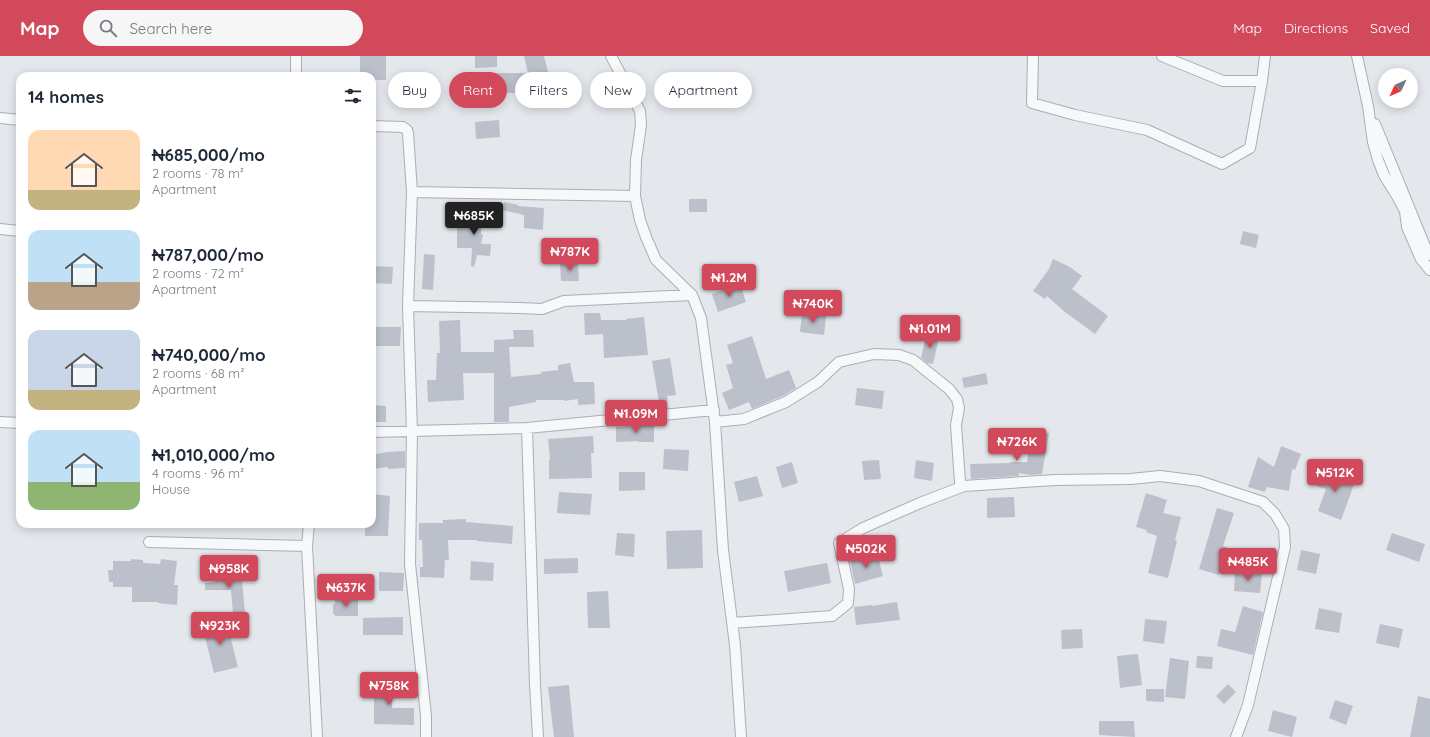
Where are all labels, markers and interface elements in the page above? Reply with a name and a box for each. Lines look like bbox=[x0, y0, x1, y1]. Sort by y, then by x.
search box bbox=[83, 10, 363, 46]
text: Map bbox=[20, 16, 59, 40]
icon: search bbox=[97, 17, 119, 39]
text: Search here bbox=[129, 19, 212, 38]
text: Map bbox=[1233, 19, 1262, 37]
text: Directions bbox=[1284, 19, 1348, 37]
text: Saved bbox=[1370, 19, 1410, 37]
north arrow bbox=[1378, 68, 1418, 108]
map controls bbox=[1378, 68, 1418, 108]
chip: Buy bbox=[388, 72, 441, 108]
chip: Rent bbox=[449, 72, 507, 108]
chip: Filters bbox=[515, 72, 582, 108]
chip: New bbox=[590, 72, 646, 108]
chip: Apartment bbox=[654, 72, 752, 108]
icon: filters bbox=[342, 85, 364, 107]
text: 14 homes bbox=[28, 86, 104, 107]
text: ₦685,000/mo bbox=[152, 144, 265, 165]
icon: home bbox=[60, 146, 108, 194]
text: 2 rooms · 78 m² bbox=[152, 165, 244, 181]
text: Apartment bbox=[152, 181, 217, 197]
pin: ₦685K bbox=[446, 202, 502, 236]
text: ₦685K bbox=[454, 207, 494, 223]
pin: ₦787K bbox=[542, 238, 598, 272]
text: ₦787K bbox=[550, 243, 590, 259]
text: ₦787,000/mo bbox=[152, 244, 264, 265]
icon: home bbox=[60, 246, 108, 294]
pin: ₦1.2M bbox=[701, 264, 757, 298]
text: 2 rooms · 72 m² bbox=[152, 265, 244, 281]
text: ₦1.2M bbox=[711, 269, 747, 285]
text: Apartment bbox=[152, 281, 217, 297]
pin: ₦740K bbox=[785, 290, 841, 324]
text: ₦740K bbox=[793, 295, 833, 311]
pin: ₦1.01M bbox=[897, 315, 963, 349]
text: ₦1.01M bbox=[909, 320, 951, 336]
text: ₦740,000/mo bbox=[152, 344, 266, 365]
icon: home bbox=[60, 346, 108, 394]
text: 2 rooms · 68 m² bbox=[152, 365, 244, 381]
text: Apartment bbox=[152, 381, 217, 397]
pin: ₦1.09M bbox=[603, 400, 669, 434]
text: ₦1.09M bbox=[614, 405, 658, 421]
pin: ₦726K bbox=[989, 428, 1045, 462]
text: ₦726K bbox=[997, 433, 1037, 449]
text: ₦1,010,000/mo bbox=[152, 444, 275, 465]
icon: home bbox=[60, 446, 108, 494]
pin: ₦512K bbox=[1307, 459, 1363, 493]
text: ₦512K bbox=[1316, 464, 1354, 480]
text: 4 rooms · 96 m² bbox=[152, 465, 244, 481]
text: House bbox=[152, 481, 190, 497]
pin: ₦502K bbox=[838, 535, 894, 569]
text: ₦502K bbox=[846, 540, 886, 556]
pin: ₦485K bbox=[1220, 548, 1276, 582]
text: ₦485K bbox=[1228, 553, 1268, 569]
pin: ₦958K bbox=[201, 555, 257, 589]
text: ₦958K bbox=[209, 560, 249, 576]
pin: ₦637K bbox=[318, 574, 374, 608]
text: ₦637K bbox=[326, 579, 366, 595]
pin: ₦923K bbox=[192, 612, 248, 646]
text: ₦923K bbox=[200, 617, 240, 633]
pin: ₦758K bbox=[361, 672, 417, 706]
text: ₦758K bbox=[369, 677, 409, 693]

